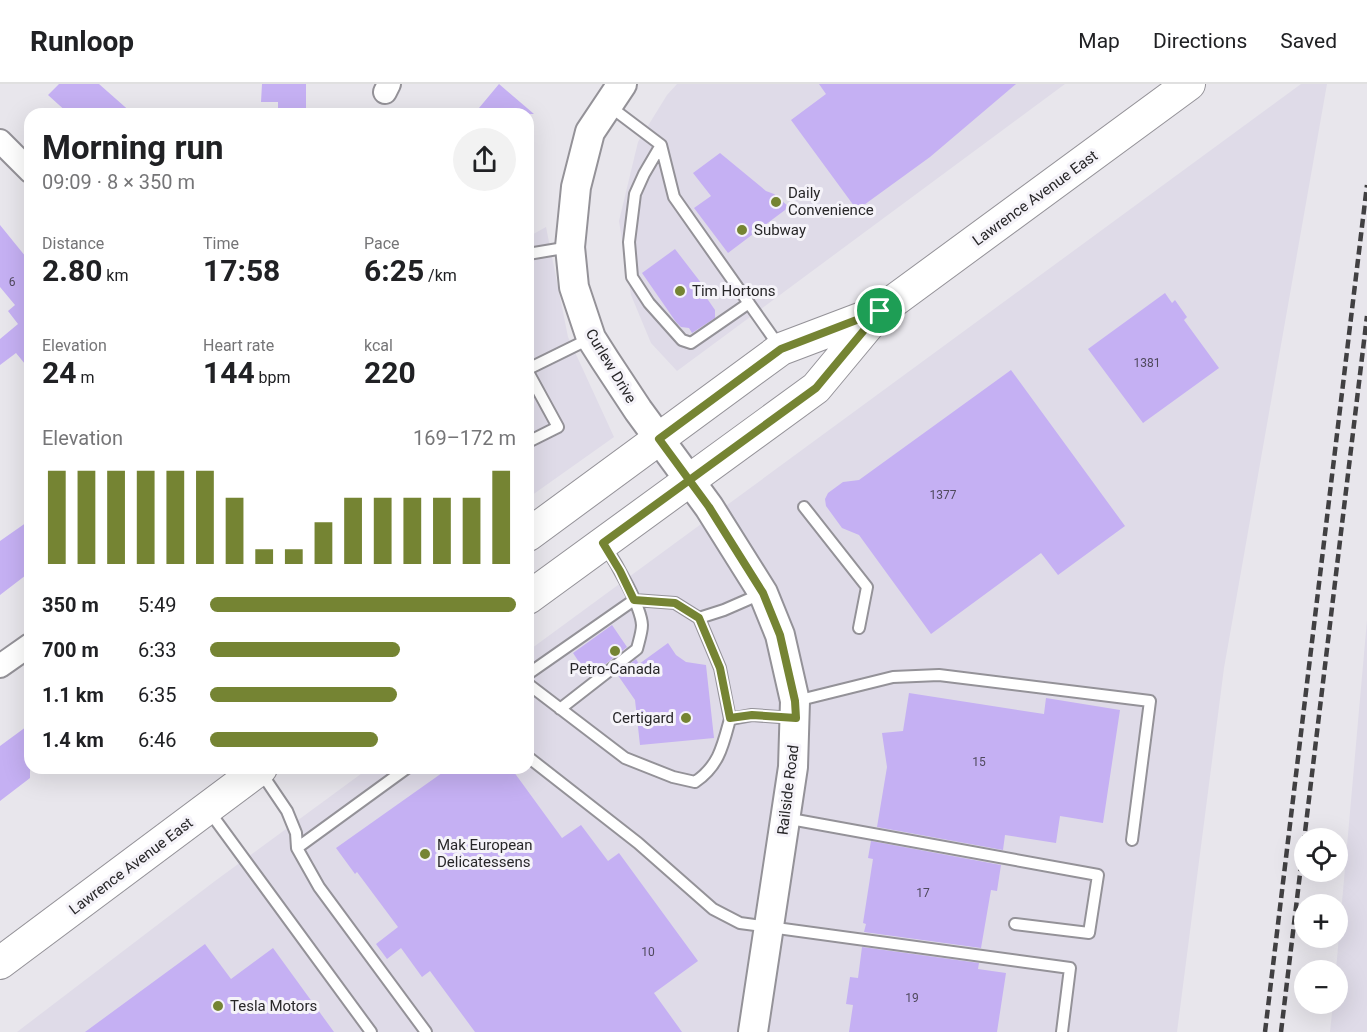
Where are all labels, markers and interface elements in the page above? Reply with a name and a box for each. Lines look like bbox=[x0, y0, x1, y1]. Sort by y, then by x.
text: Runloop bbox=[30, 25, 134, 58]
text: Map bbox=[1078, 29, 1120, 53]
text: Directions bbox=[1153, 29, 1247, 53]
text: Saved bbox=[1280, 29, 1337, 53]
text: Morning run bbox=[42, 128, 223, 167]
button: share bbox=[453, 128, 516, 191]
street label: Lawrence Avenue East bbox=[969, 146, 1101, 249]
text: 09:09 · 8 × 350 m bbox=[42, 170, 195, 194]
place label: Daily Convenience bbox=[788, 184, 874, 219]
marker: Daily Convenience bbox=[769, 195, 783, 209]
place label: Subway bbox=[754, 221, 806, 239]
marker: Subway bbox=[735, 223, 749, 237]
text: Distance bbox=[42, 234, 104, 253]
text: Time bbox=[203, 234, 239, 253]
text: Pace bbox=[364, 234, 400, 253]
text: 2.80 bbox=[42, 253, 102, 288]
text: 17:58 bbox=[203, 253, 280, 288]
text: 6:25 bbox=[364, 253, 424, 288]
text: km bbox=[102, 266, 128, 285]
text: /km bbox=[424, 266, 457, 285]
house number: 6 bbox=[9, 275, 16, 289]
place label: Tim Hortons bbox=[692, 282, 776, 300]
marker: Tim Hortons bbox=[673, 284, 687, 298]
pin bbox=[854, 285, 905, 336]
icon: arrive bbox=[863, 294, 896, 327]
street label: Curlew Drive bbox=[582, 326, 640, 406]
text: Elevation bbox=[42, 336, 107, 355]
text: Heart rate bbox=[203, 336, 274, 355]
text: kcal bbox=[364, 336, 393, 355]
text: 24 bbox=[42, 355, 76, 390]
text: 144 bbox=[203, 355, 255, 390]
text: 220 bbox=[364, 355, 416, 390]
house number: 1381 bbox=[1134, 356, 1160, 370]
text: m bbox=[76, 368, 94, 387]
text: bpm bbox=[255, 368, 291, 387]
text: Elevation bbox=[42, 426, 123, 450]
text: 169–172 m bbox=[413, 426, 516, 450]
house number: 1377 bbox=[930, 488, 957, 502]
text: 350 m bbox=[42, 593, 99, 617]
text: 5:49 bbox=[138, 593, 177, 617]
text: 700 m bbox=[42, 638, 99, 662]
text: 6:33 bbox=[138, 638, 177, 662]
marker: Petro-Canada bbox=[608, 644, 622, 658]
place label: Petro-Canada bbox=[570, 660, 660, 678]
text: 1.1 km bbox=[42, 683, 104, 707]
text: 6:35 bbox=[138, 683, 177, 707]
place label: Certigard bbox=[612, 709, 674, 727]
marker: Certigard bbox=[679, 711, 693, 725]
text: 1.4 km bbox=[42, 728, 104, 752]
text: 6:46 bbox=[138, 728, 177, 752]
street label: Railside Road bbox=[774, 744, 802, 836]
house number: 15 bbox=[972, 755, 986, 769]
street label: Lawrence Avenue East bbox=[66, 814, 197, 918]
map controls bbox=[1294, 828, 1348, 1014]
button: locate bbox=[1294, 828, 1348, 882]
place label: Mak European Delicatessens bbox=[437, 836, 533, 871]
marker: Mak European Delicatessens bbox=[418, 847, 432, 861]
house number: 17 bbox=[916, 886, 930, 900]
button: + bbox=[1294, 894, 1348, 948]
house number: 10 bbox=[641, 945, 655, 959]
button: − bbox=[1294, 960, 1348, 1014]
house number: 19 bbox=[905, 991, 919, 1005]
place label: Tesla Motors bbox=[230, 997, 317, 1015]
marker: Tesla Motors bbox=[211, 999, 225, 1013]

